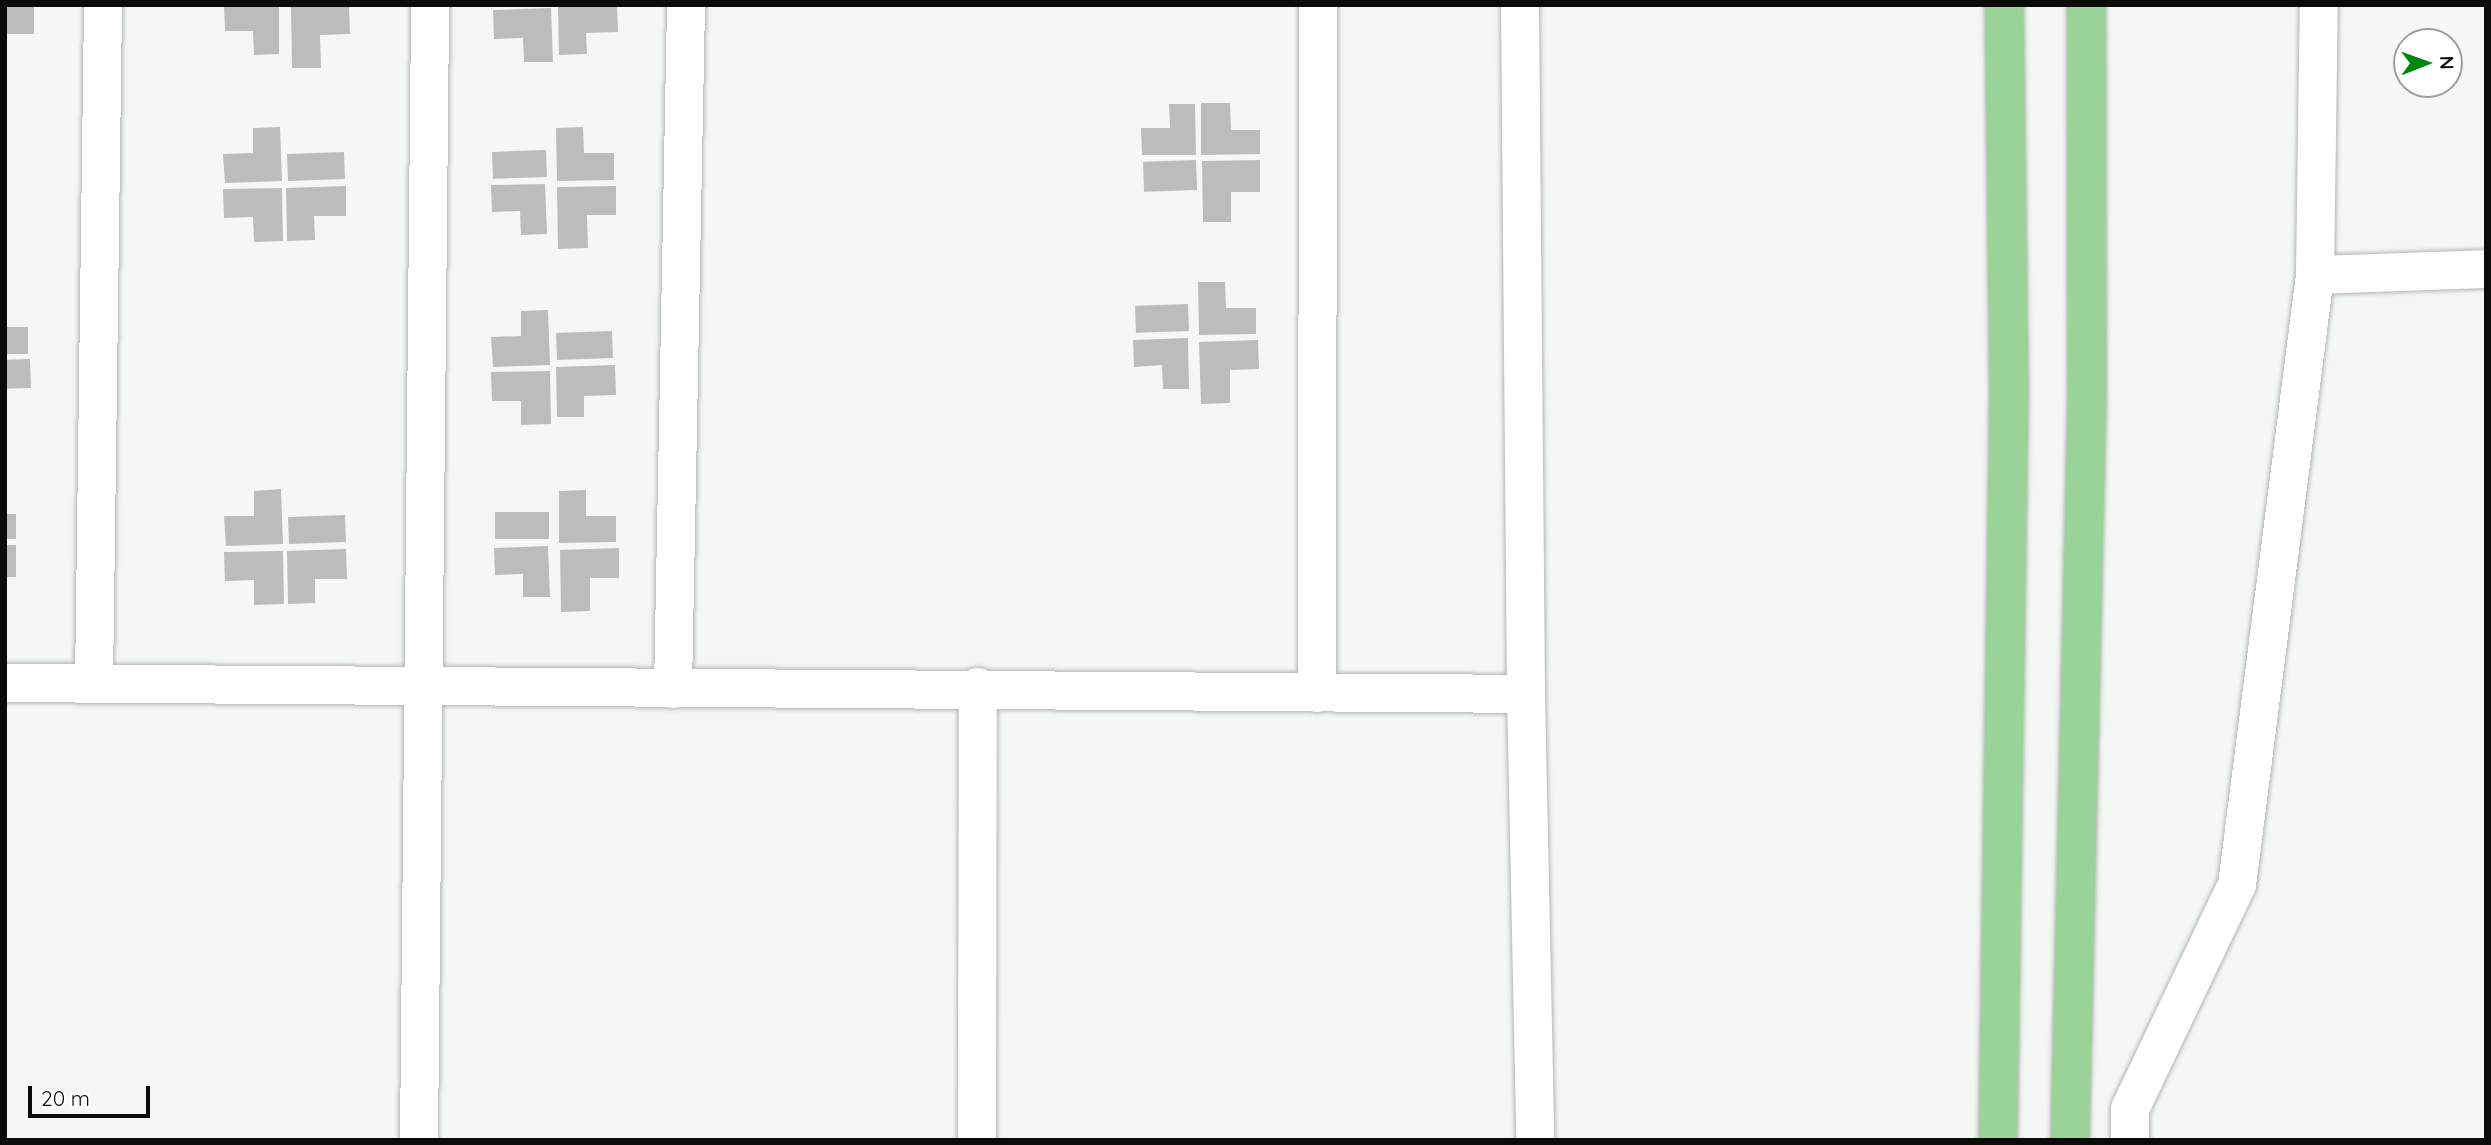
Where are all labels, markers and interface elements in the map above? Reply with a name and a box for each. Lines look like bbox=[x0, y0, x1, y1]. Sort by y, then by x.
north arrow bbox=[2393, 28, 2463, 98]
text: N bbox=[2435, 55, 2459, 70]
scale bar bbox=[32, 1072, 154, 1116]
text: 20 m bbox=[41, 1085, 90, 1111]

